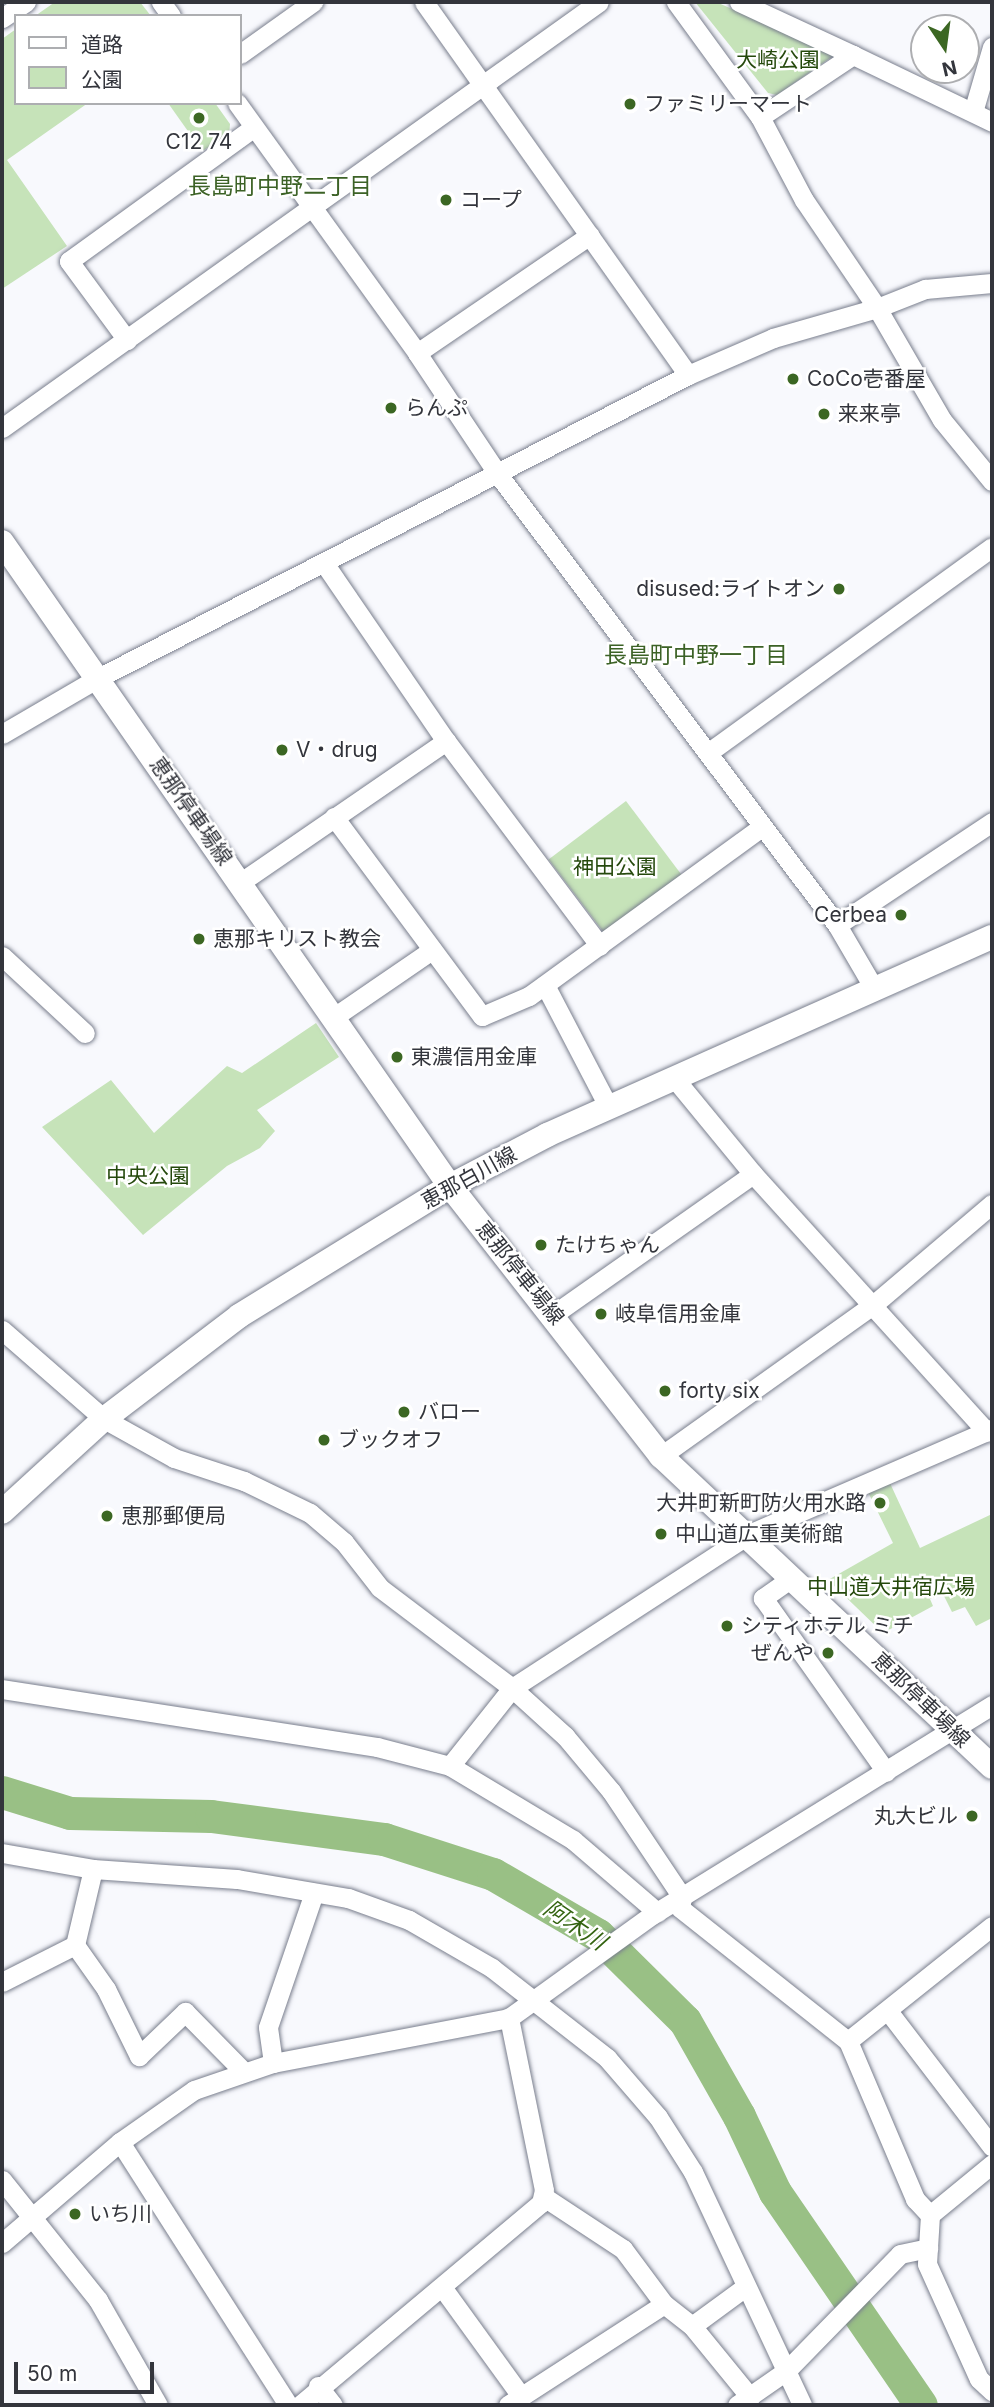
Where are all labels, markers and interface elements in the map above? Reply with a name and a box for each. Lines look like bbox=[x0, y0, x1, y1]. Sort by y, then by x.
legend bbox=[14, 14, 242, 105]
north arrow bbox=[910, 14, 980, 84]
text: 道路 bbox=[81, 32, 123, 57]
park label: 大崎公園 bbox=[736, 47, 820, 73]
text: N bbox=[940, 55, 959, 81]
text: 公園 bbox=[81, 67, 123, 92]
place label: ファミリーマート bbox=[644, 91, 812, 117]
marker: ファミリーマート bbox=[622, 96, 638, 112]
marker: C12 74 bbox=[191, 110, 207, 126]
place label: C12 74 bbox=[166, 129, 232, 155]
district label: 長島町中野二丁目 bbox=[188, 172, 372, 200]
place label: コープ bbox=[460, 187, 523, 213]
marker: コープ bbox=[438, 192, 454, 208]
place label: CoCo壱番屋 bbox=[807, 366, 926, 392]
marker: CoCo壱番屋 bbox=[785, 371, 801, 387]
place label: らんぷ bbox=[405, 395, 468, 421]
marker: らんぷ bbox=[383, 400, 399, 416]
place label: 来来亭 bbox=[838, 401, 901, 427]
marker: 来来亭 bbox=[816, 406, 832, 422]
place label: disused:ライトオン bbox=[636, 576, 825, 602]
marker: disused:ライトオン bbox=[831, 581, 847, 597]
district label: 長島町中野一丁目 bbox=[604, 641, 788, 669]
place label: V・drug bbox=[296, 737, 378, 763]
marker: V・drug bbox=[274, 742, 290, 758]
street label: 恵那停車場線 bbox=[145, 752, 237, 870]
park label: 神田公園 bbox=[573, 854, 657, 880]
place label: Cerbea bbox=[814, 902, 887, 928]
marker: Cerbea bbox=[893, 907, 909, 923]
place label: 恵那キリスト教会 bbox=[213, 926, 381, 952]
marker: 恵那キリスト教会 bbox=[191, 931, 207, 947]
place label: 東濃信用金庫 bbox=[411, 1044, 537, 1070]
marker: 東濃信用金庫 bbox=[389, 1049, 405, 1065]
street label: 恵那白川線 bbox=[417, 1142, 521, 1214]
park label: 中央公園 bbox=[106, 1163, 190, 1189]
street label: 恵那停車場線 bbox=[471, 1216, 569, 1330]
place label: たけちゃん bbox=[555, 1232, 660, 1258]
marker: たけちゃん bbox=[533, 1237, 549, 1253]
place label: 岐阜信用金庫 bbox=[615, 1301, 741, 1327]
marker: 岐阜信用金庫 bbox=[593, 1306, 609, 1322]
place label: forty six bbox=[679, 1378, 760, 1404]
marker: forty six bbox=[657, 1383, 673, 1399]
place label: バロー bbox=[418, 1399, 481, 1425]
marker: バロー bbox=[396, 1404, 412, 1420]
place label: ブックオフ bbox=[338, 1427, 443, 1453]
marker: ブックオフ bbox=[316, 1432, 332, 1448]
place label: 大井町新町防火用水路 bbox=[656, 1490, 866, 1516]
marker: 大井町新町防火用水路 bbox=[872, 1495, 888, 1511]
place label: 恵那郵便局 bbox=[121, 1503, 226, 1529]
marker: 恵那郵便局 bbox=[99, 1508, 115, 1524]
place label: 中山道広重美術館 bbox=[675, 1521, 843, 1547]
marker: 中山道広重美術館 bbox=[653, 1526, 669, 1542]
park label: 中山道大井宿広場 bbox=[807, 1574, 975, 1600]
place label: シティホテル ミチ bbox=[741, 1613, 915, 1639]
marker: シティホテル ミチ bbox=[719, 1618, 735, 1634]
place label: ぜんや bbox=[751, 1640, 814, 1666]
marker: ぜんや bbox=[820, 1645, 836, 1661]
street label: 恵那停車場線 bbox=[867, 1647, 975, 1753]
place label: 丸大ビル bbox=[874, 1803, 958, 1829]
marker: 丸大ビル bbox=[964, 1808, 980, 1824]
water label: 阿木川 bbox=[539, 1894, 611, 1956]
place label: いち川 bbox=[89, 2201, 152, 2227]
marker: いち川 bbox=[67, 2206, 83, 2222]
scale bar bbox=[18, 2348, 158, 2392]
text: 50 m bbox=[27, 2361, 77, 2386]

